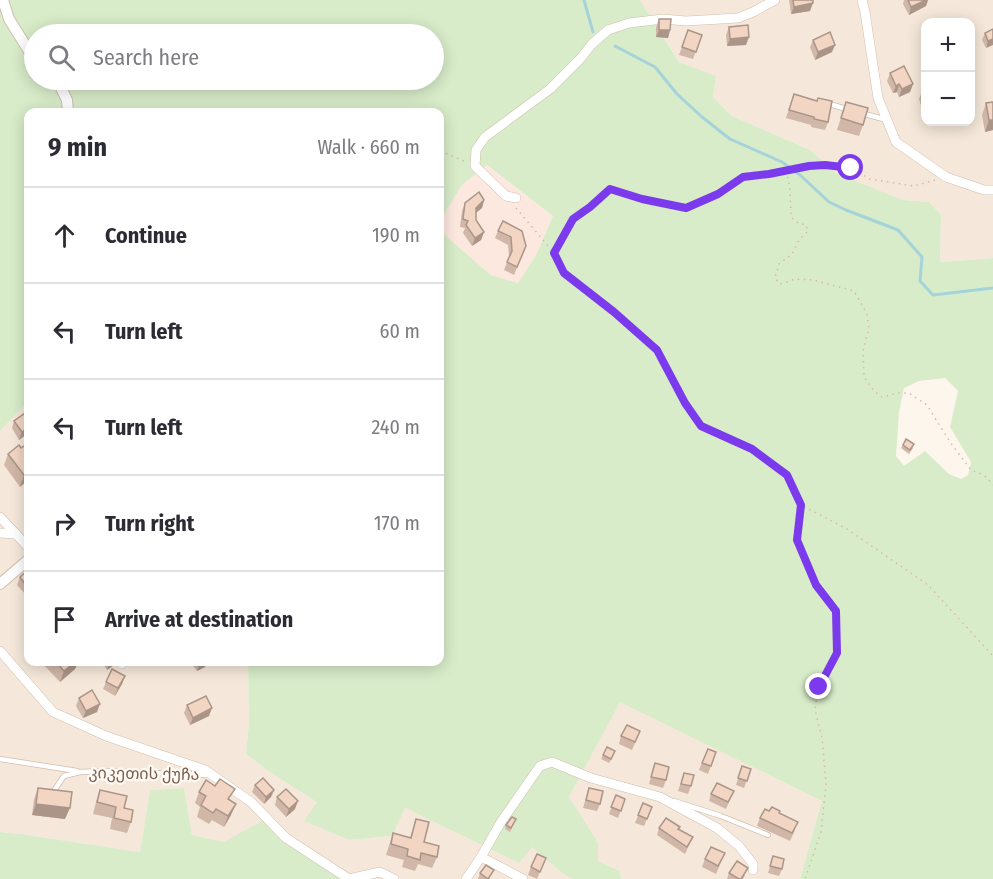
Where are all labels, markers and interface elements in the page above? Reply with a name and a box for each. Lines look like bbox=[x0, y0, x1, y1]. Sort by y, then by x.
map controls bbox=[921, 18, 975, 126]
button: + bbox=[921, 18, 975, 72]
search box bbox=[24, 24, 444, 90]
icon: search bbox=[45, 41, 78, 74]
text: Search here bbox=[93, 44, 199, 71]
button: − bbox=[921, 72, 975, 126]
text: 9 min bbox=[48, 132, 107, 163]
text: Walk · 660 m bbox=[317, 135, 420, 159]
route start bbox=[837, 154, 863, 180]
icon: ahead bbox=[48, 219, 81, 252]
text: Continue bbox=[105, 222, 187, 249]
text: 190 m bbox=[372, 223, 420, 247]
icon: left bbox=[48, 315, 81, 348]
text: Turn left bbox=[105, 318, 183, 345]
text: 60 m bbox=[380, 319, 420, 343]
icon: left bbox=[48, 411, 81, 444]
text: Turn left bbox=[105, 414, 183, 441]
text: 240 m bbox=[371, 415, 420, 439]
icon: right bbox=[48, 507, 81, 540]
text: Turn right bbox=[105, 510, 194, 537]
text: 170 m bbox=[374, 511, 420, 535]
icon: arrive bbox=[48, 603, 81, 636]
text: Arrive at destination bbox=[105, 606, 293, 633]
route end bbox=[805, 673, 831, 699]
street label: კიკეთის ქუჩა bbox=[88, 763, 200, 784]

